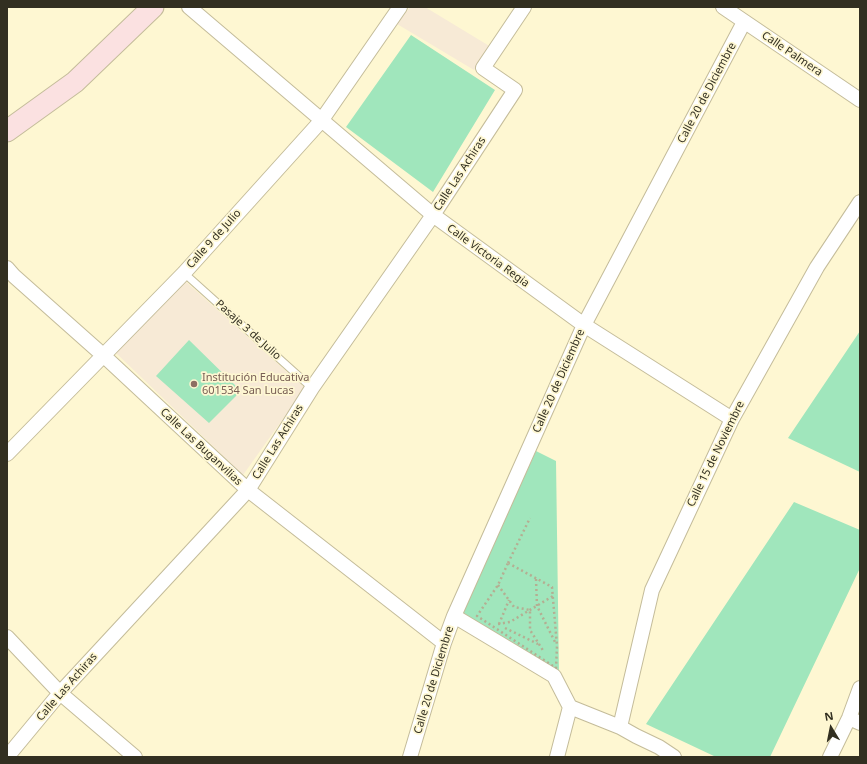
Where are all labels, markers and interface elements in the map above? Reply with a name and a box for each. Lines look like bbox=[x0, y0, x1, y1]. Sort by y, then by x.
street label: Calle Palmera bbox=[759, 29, 825, 79]
street label: Calle 20 de Diciembre bbox=[675, 40, 739, 146]
street label: Calle Las Achiras bbox=[431, 134, 489, 214]
street label: Calle 9 de Julio bbox=[184, 207, 244, 271]
street label: Calle Victoria Regia bbox=[444, 222, 532, 290]
street label: Pasaje 3 de Julio bbox=[213, 297, 283, 363]
street label: Calle 20 de Diciembre bbox=[530, 327, 588, 435]
place label: Institución Educativa 601534 San Lucas bbox=[202, 371, 310, 397]
marker: Institución Educativa 601534 San Lucas bbox=[189, 379, 199, 389]
street label: Calle 15 de Noviembre bbox=[685, 399, 747, 509]
street label: Calle Las Achiras bbox=[250, 402, 306, 482]
street label: Calle Las Buganvilias bbox=[157, 406, 245, 488]
street label: Calle 20 de Diciembre bbox=[411, 625, 457, 735]
street label: Calle Las Achiras bbox=[34, 650, 100, 724]
north arrow bbox=[811, 708, 851, 748]
text: N bbox=[823, 708, 835, 724]

